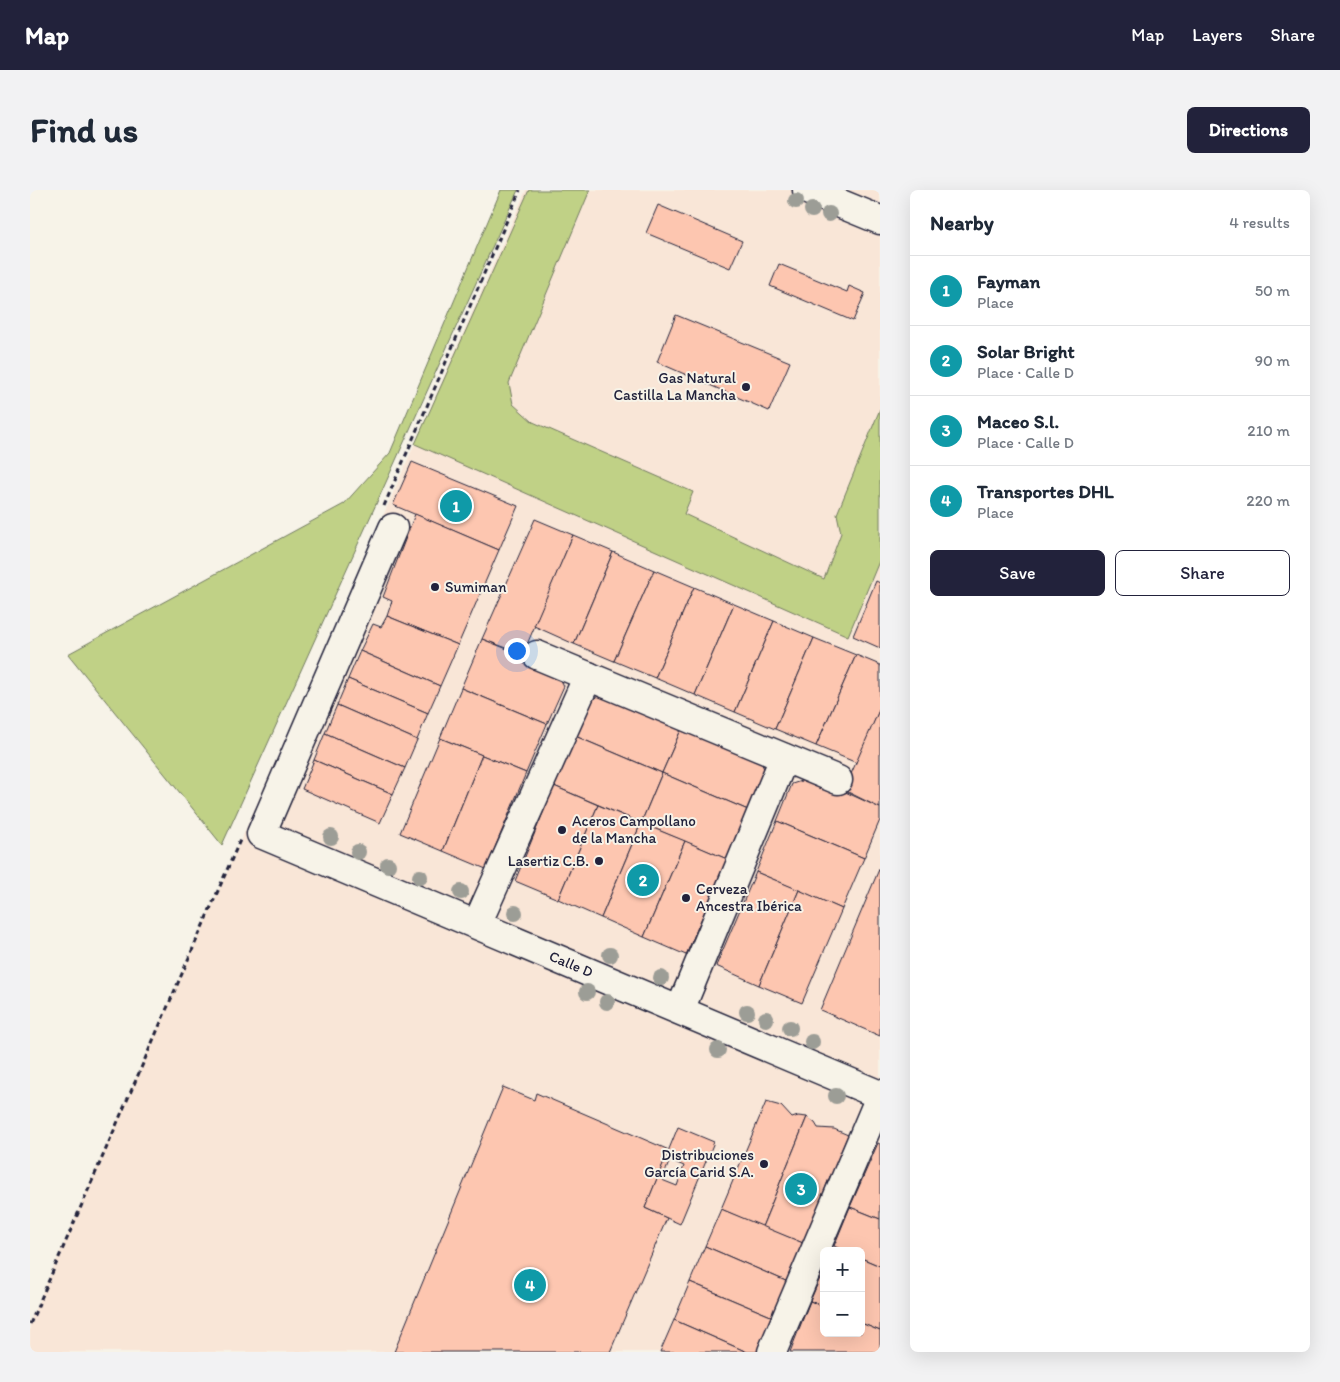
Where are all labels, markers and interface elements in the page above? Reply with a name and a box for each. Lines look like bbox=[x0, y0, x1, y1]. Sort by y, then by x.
text: Map bbox=[25, 21, 69, 50]
text: Map bbox=[1131, 24, 1164, 46]
text: Layers bbox=[1192, 24, 1242, 46]
text: Share bbox=[1270, 24, 1315, 46]
button: Directions bbox=[1187, 107, 1310, 153]
text: Find us bbox=[30, 109, 138, 151]
text: Nearby bbox=[930, 210, 994, 235]
text: 4 results bbox=[1229, 213, 1290, 232]
text: Fayman bbox=[977, 270, 1040, 293]
text: 1 bbox=[942, 281, 950, 300]
text: 50 m bbox=[1255, 281, 1290, 300]
text: Place bbox=[977, 293, 1014, 312]
text: Solar Bright bbox=[977, 340, 1075, 363]
text: 2 bbox=[942, 351, 950, 370]
text: 90 m bbox=[1255, 351, 1290, 370]
text: Place · Calle D bbox=[977, 363, 1074, 382]
place label: Gas Natural Castilla La Mancha bbox=[613, 369, 737, 404]
marker: Gas Natural Castilla La Mancha bbox=[740, 381, 752, 393]
text: Maceo S.l. bbox=[977, 410, 1059, 433]
text: 3 bbox=[942, 421, 950, 440]
text: 210 m bbox=[1247, 421, 1290, 440]
text: Place · Calle D bbox=[977, 433, 1074, 452]
text: Transportes DHL bbox=[977, 480, 1114, 503]
pin: 1 bbox=[440, 487, 472, 525]
text: 4 bbox=[941, 491, 951, 510]
text: 220 m bbox=[1246, 491, 1290, 510]
text: Place bbox=[977, 503, 1014, 522]
button: Save bbox=[930, 550, 1105, 596]
button: Share bbox=[1115, 550, 1290, 596]
place label: Sumiman bbox=[445, 578, 507, 596]
marker: Sumiman bbox=[429, 581, 441, 593]
your location bbox=[504, 638, 530, 664]
place label: Aceros Campollano de la Mancha bbox=[572, 812, 696, 847]
marker: Aceros Campollano de la Mancha bbox=[556, 824, 568, 836]
place label: Lasertiz C.B. bbox=[508, 852, 589, 870]
marker: Lasertiz C.B. bbox=[593, 855, 605, 867]
pin: 2 bbox=[627, 861, 659, 899]
place label: Cerveza Ancestra Ibérica bbox=[696, 880, 802, 915]
marker: Cerveza Ancestra Ibérica bbox=[680, 892, 692, 904]
street label: Calle D bbox=[546, 947, 596, 981]
place label: Distribuciones García Carid S.A. bbox=[644, 1146, 754, 1181]
marker: Distribuciones García Carid S.A. bbox=[758, 1158, 770, 1170]
pin: 3 bbox=[785, 1170, 817, 1208]
map controls bbox=[820, 1247, 865, 1337]
button: + bbox=[820, 1247, 865, 1292]
pin: 4 bbox=[514, 1266, 546, 1304]
button: − bbox=[820, 1292, 865, 1337]

